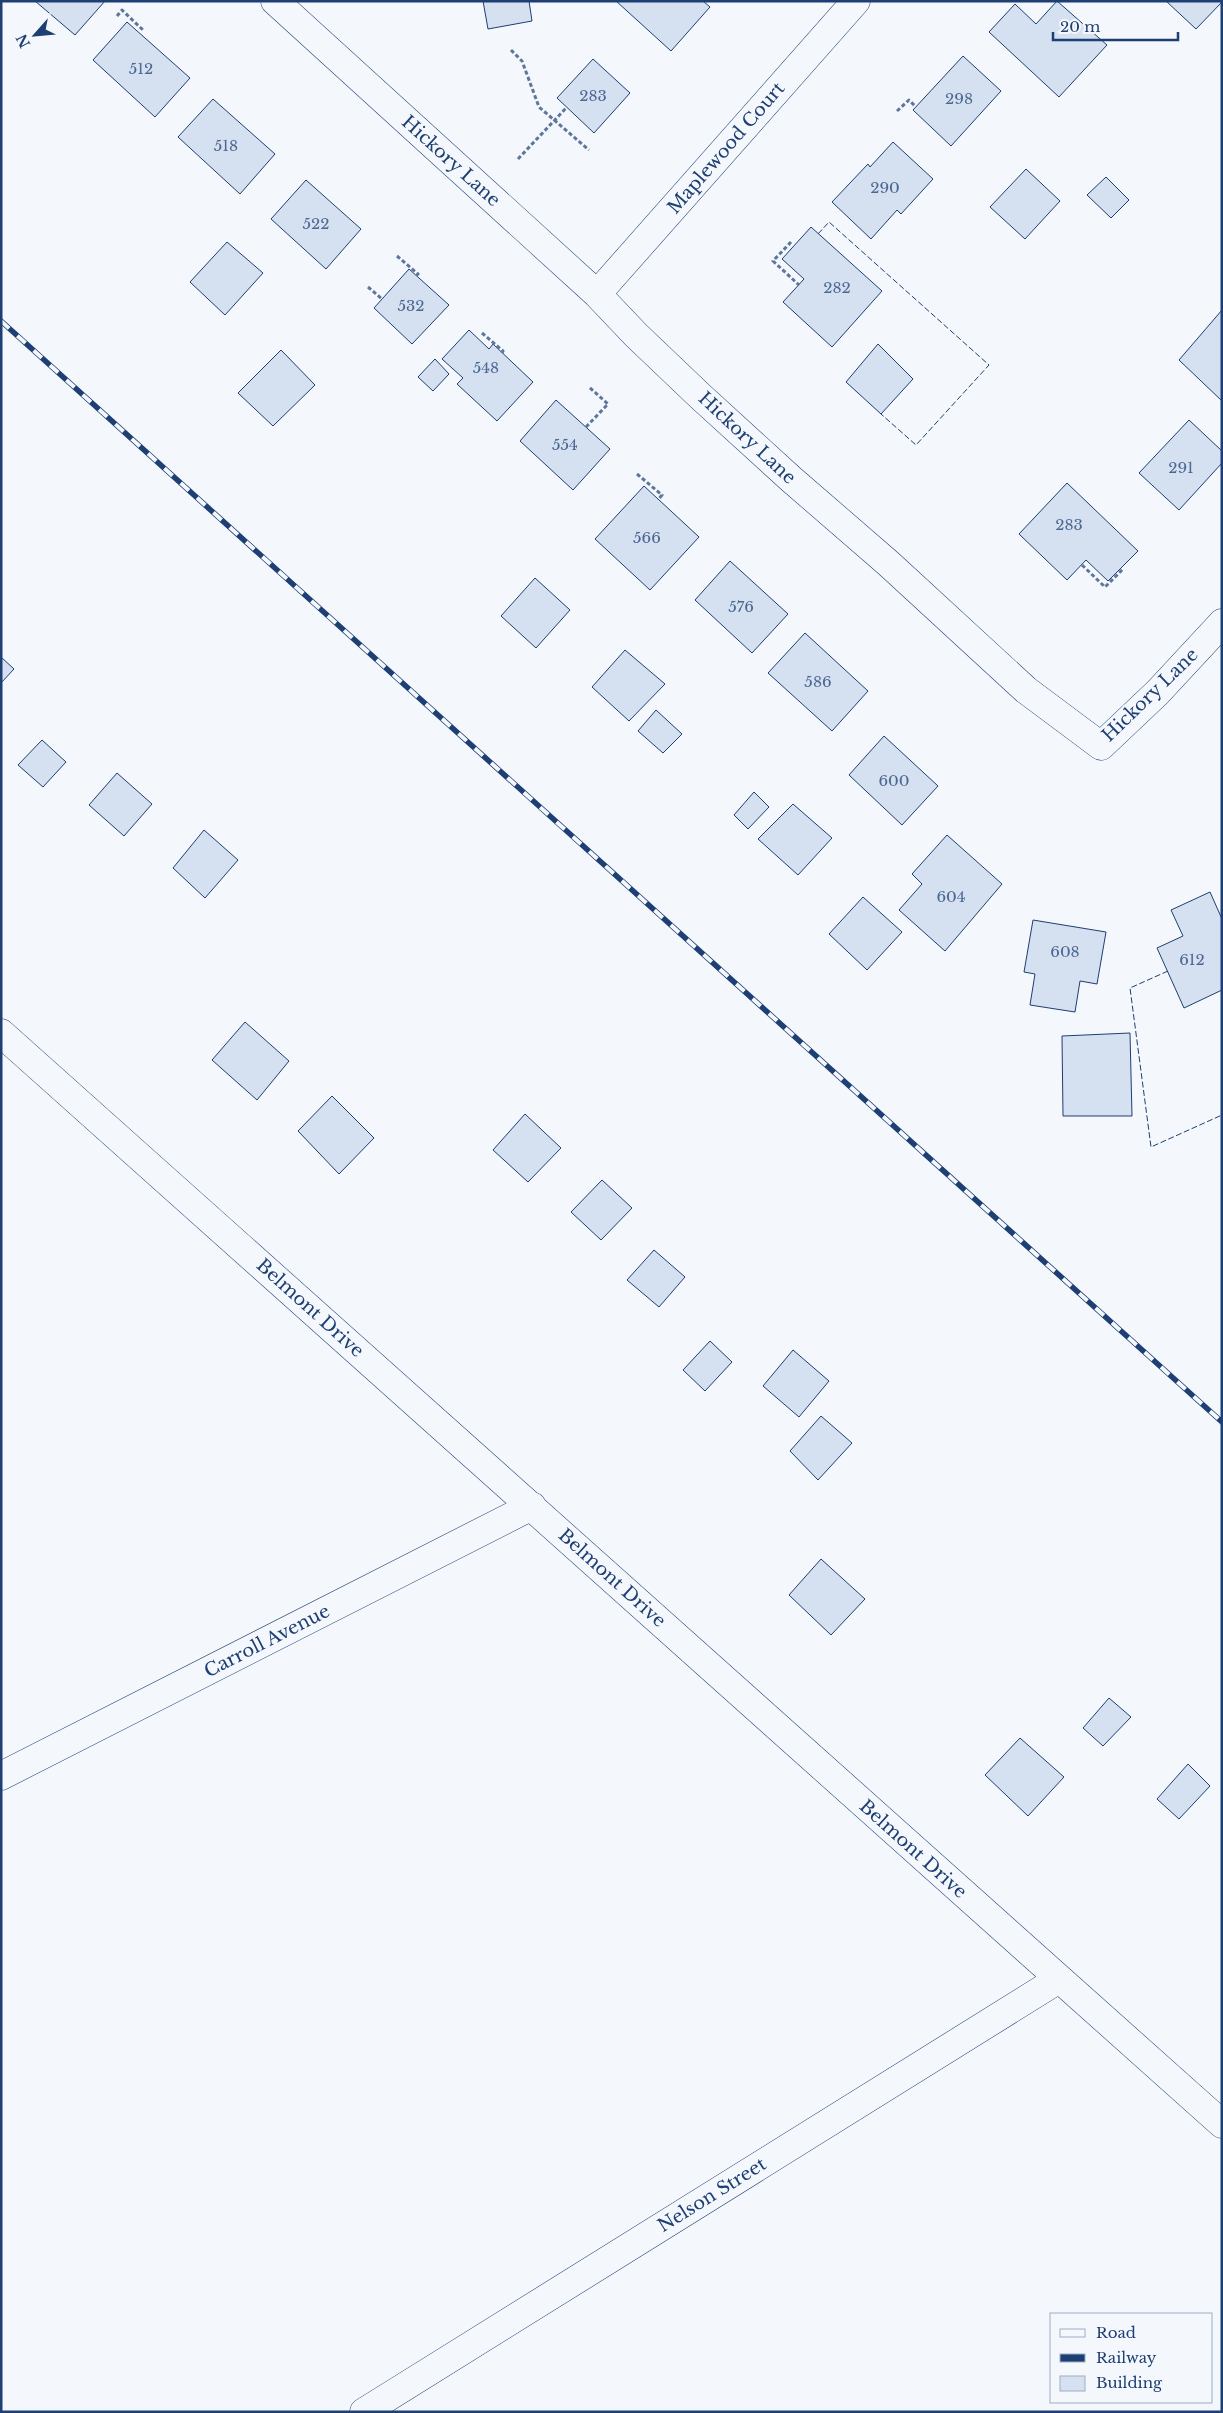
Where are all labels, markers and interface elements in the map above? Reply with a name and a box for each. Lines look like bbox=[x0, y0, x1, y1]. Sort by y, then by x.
north arrow bbox=[10, 10, 60, 60]
scale bar bbox=[1053, 10, 1178, 42]
text: 20 m bbox=[1060, 17, 1100, 36]
text: N bbox=[12, 31, 34, 51]
house number: 512 bbox=[129, 59, 153, 78]
street label: Maplewood Court bbox=[663, 78, 789, 218]
house number: 283 bbox=[579, 86, 607, 105]
house number: 298 bbox=[945, 89, 973, 108]
street label: Hickory Lane bbox=[397, 111, 505, 211]
house number: 518 bbox=[214, 136, 238, 155]
house number: 290 bbox=[870, 178, 900, 197]
house number: 522 bbox=[302, 214, 330, 233]
house number: 282 bbox=[823, 278, 851, 297]
house number: 532 bbox=[397, 296, 425, 315]
house number: 548 bbox=[473, 358, 499, 377]
street label: Hickory Lane bbox=[694, 387, 800, 489]
house number: 554 bbox=[552, 435, 578, 454]
house number: 291 bbox=[1168, 458, 1194, 477]
house number: 283 bbox=[1055, 515, 1083, 534]
house number: 566 bbox=[633, 528, 661, 547]
house number: 576 bbox=[728, 597, 754, 616]
street label: Hickory Lane bbox=[1097, 644, 1203, 746]
house number: 586 bbox=[804, 672, 832, 691]
house number: 600 bbox=[878, 771, 910, 790]
house number: 604 bbox=[936, 887, 966, 906]
house number: 608 bbox=[1050, 942, 1080, 961]
house number: 612 bbox=[1179, 950, 1205, 969]
street label: Belmont Drive bbox=[252, 1254, 368, 1362]
street label: Belmont Drive bbox=[554, 1524, 670, 1632]
street label: Carroll Avenue bbox=[201, 1600, 333, 1682]
street label: Belmont Drive bbox=[855, 1795, 971, 1903]
street label: Nelson Street bbox=[654, 2153, 770, 2237]
legend bbox=[1050, 2313, 1213, 2403]
text: Road bbox=[1096, 2323, 1136, 2342]
text: Railway bbox=[1096, 2348, 1157, 2367]
text: Building bbox=[1096, 2373, 1163, 2392]

